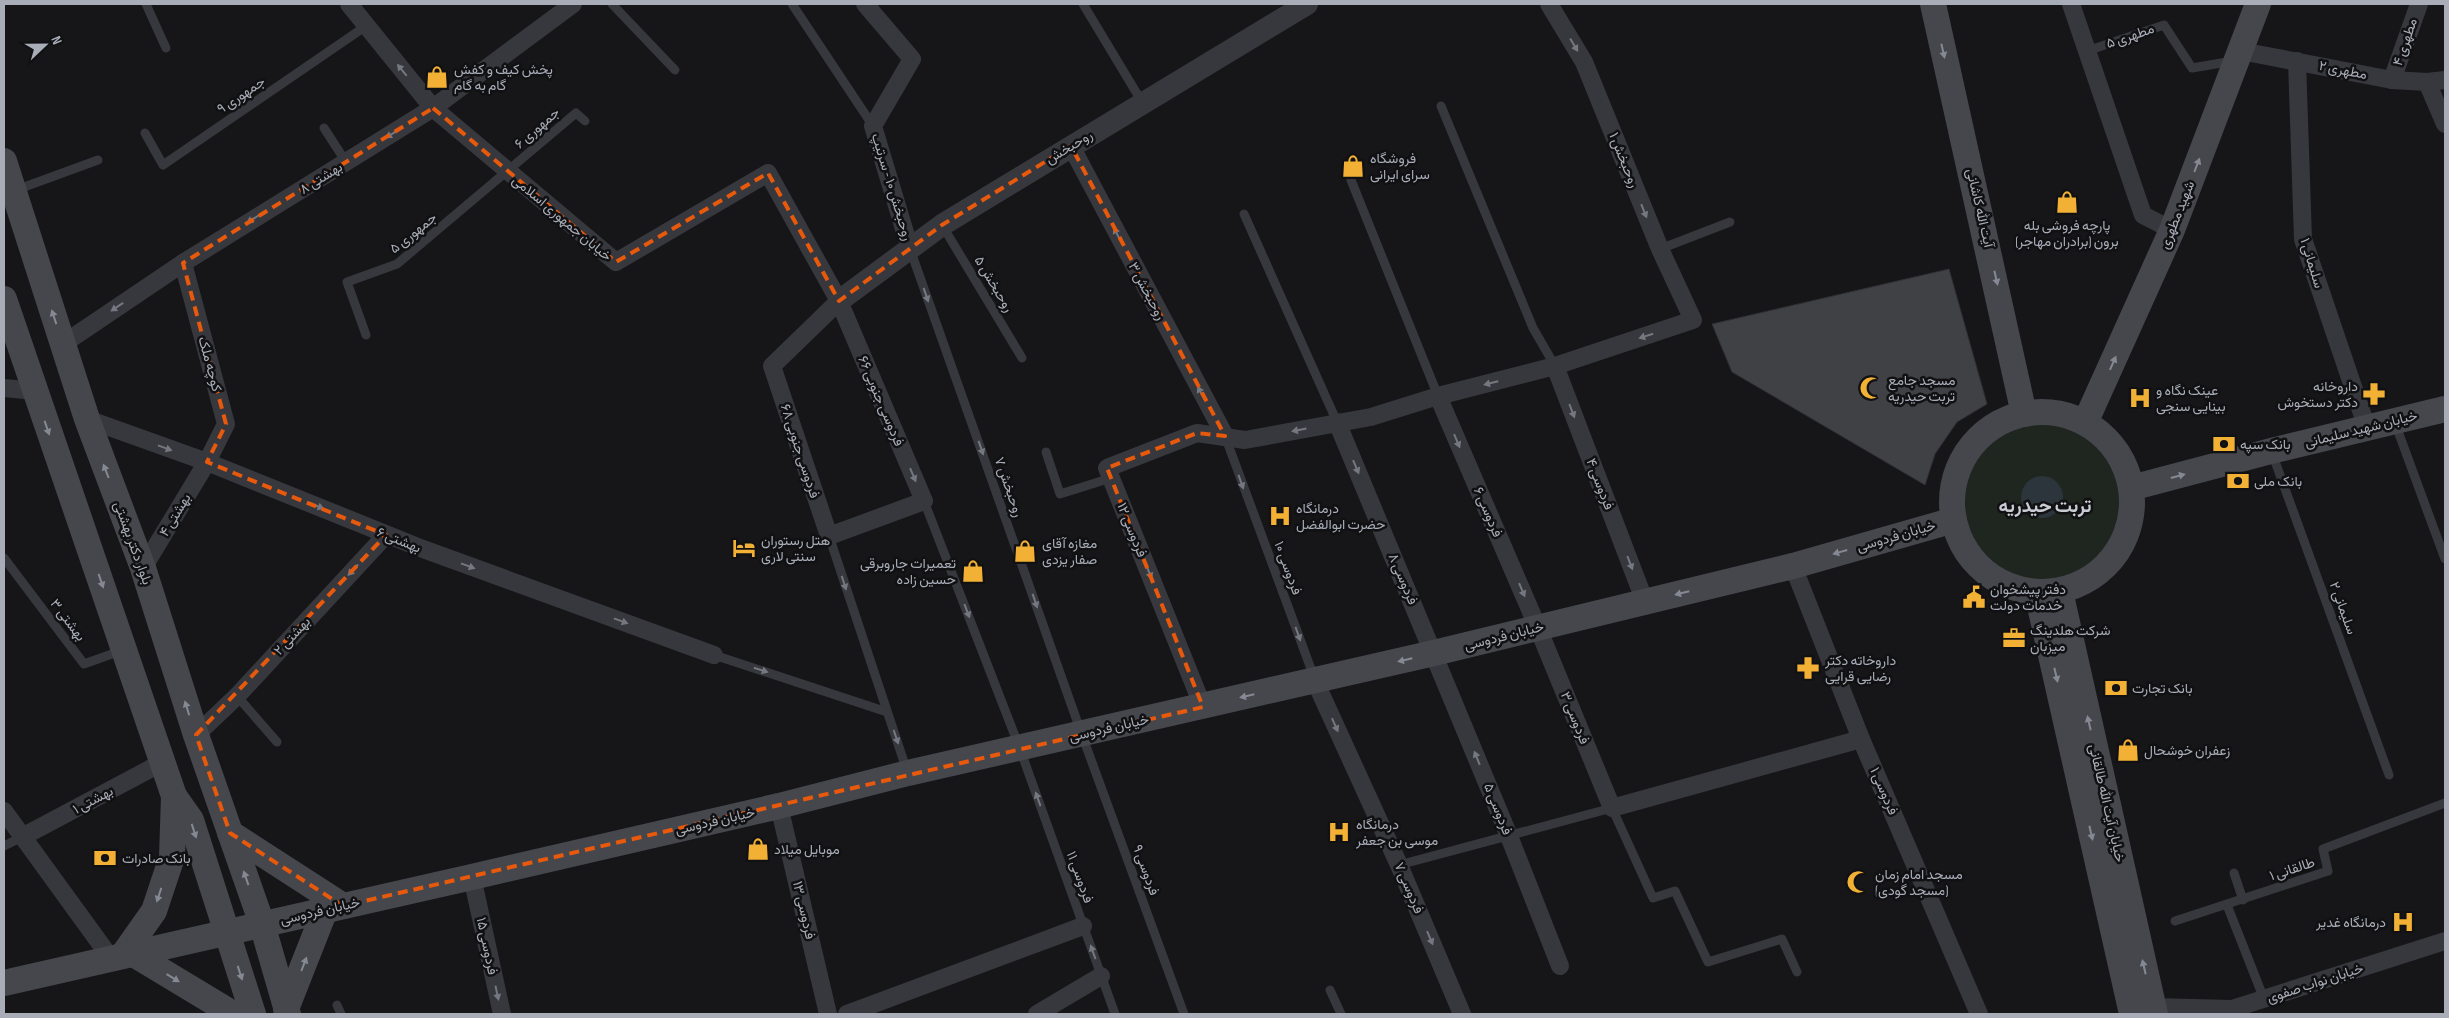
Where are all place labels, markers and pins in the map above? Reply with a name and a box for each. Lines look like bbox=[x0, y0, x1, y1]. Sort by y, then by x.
place label: پخش کیف و کفش گام به گام bbox=[454, 61, 553, 94]
shop icon: پخش کیف و کفش گام به گام bbox=[424, 64, 450, 90]
place label: فروشگاه سرای ایرانی bbox=[1370, 150, 1430, 183]
shop icon: فروشگاه سرای ایرانی bbox=[1340, 153, 1366, 179]
shop icon: پارچه فروشی بله برون (برادران مهاجر) bbox=[2054, 189, 2080, 215]
place label: پارچه فروشی بله برون (برادران مهاجر) bbox=[2015, 217, 2119, 250]
place label: مسجد جامع تربت حیدریه bbox=[1888, 372, 1955, 405]
mosque icon: مسجد جامع تربت حیدریه bbox=[1858, 375, 1884, 401]
place label: داروخانه دکتر دستخوش bbox=[2278, 378, 2358, 411]
pharmacy icon: داروخانه دکتر دستخوش bbox=[2361, 381, 2387, 407]
place label: عینک نگاه و بینایی سنجی bbox=[2156, 382, 2226, 415]
hospital icon: عینک نگاه و بینایی سنجی bbox=[2127, 385, 2153, 411]
bank icon: بانک سپه bbox=[2211, 431, 2237, 457]
place label: بانک سپه bbox=[2240, 436, 2291, 454]
bank icon: بانک ملی bbox=[2225, 468, 2251, 494]
place label: بانک ملی bbox=[2254, 473, 2302, 490]
place label: درمانگاه حضرت ابوالفضل bbox=[1296, 500, 1385, 533]
hospital icon: درمانگاه حضرت ابوالفضل bbox=[1267, 503, 1293, 529]
place label: هتل رستوران سنتی لاری bbox=[761, 532, 831, 565]
hotel icon: هتل رستوران سنتی لاری bbox=[731, 535, 757, 561]
place label: مغازه آقای صفار یزدی bbox=[1042, 535, 1097, 568]
shop icon: مغازه آقای صفار یزدی bbox=[1012, 538, 1038, 564]
place label: تعمیرات جاروبرقی حسین زاده bbox=[860, 555, 956, 588]
shop icon: تعمیرات جاروبرقی حسین زاده bbox=[960, 558, 986, 584]
place label: دفتر پیشخوان خدمات دولت bbox=[1990, 581, 2066, 614]
public building icon: دفتر پیشخوان خدمات دولت bbox=[1961, 584, 1987, 610]
place label: شرکت هلدینگ میزبان bbox=[2030, 622, 2110, 655]
office icon: شرکت هلدینگ میزبان bbox=[2001, 625, 2027, 651]
place label: داروخاته دکتر رضایی قرایی bbox=[1824, 652, 1896, 685]
pharmacy icon: داروخاته دکتر رضایی قرایی bbox=[1795, 655, 1821, 681]
bank icon: بانک تجارت bbox=[2103, 675, 2129, 701]
place label: بانک تجارت bbox=[2132, 680, 2193, 697]
shop icon: زعفران خوشحال bbox=[2115, 737, 2141, 763]
place label: زعفران خوشحال bbox=[2144, 742, 2230, 760]
place label: درمانگاه موسی بن جعفر bbox=[1355, 816, 1438, 849]
hospital icon: درمانگاه موسی بن جعفر bbox=[1326, 819, 1352, 845]
shop icon: موبایل میلاد bbox=[745, 836, 771, 862]
place label: موبایل میلاد bbox=[774, 841, 840, 858]
bank icon: بانک صادرات bbox=[92, 845, 118, 871]
place label: بانک صادرات bbox=[122, 850, 191, 867]
place label: مسجد امام زمان (مسجد گودی) bbox=[1875, 866, 1963, 899]
mosque icon: مسجد امام زمان (مسجد گودی) bbox=[1845, 869, 1871, 895]
hospital icon: درمانگاه غدیر bbox=[2390, 909, 2416, 935]
place label: درمانگاه غدیر bbox=[2315, 914, 2386, 931]

